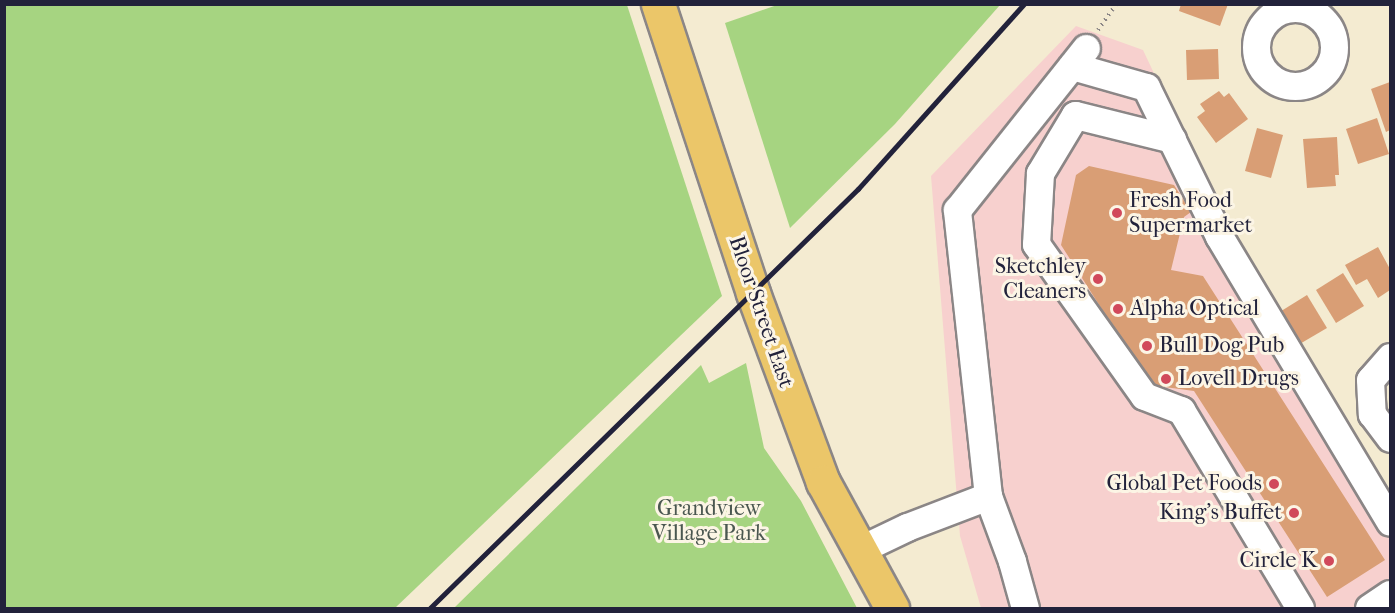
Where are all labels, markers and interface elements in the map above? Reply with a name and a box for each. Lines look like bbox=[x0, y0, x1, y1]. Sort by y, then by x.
place label: Fresh Food Supermarket bbox=[1129, 187, 1252, 238]
marker: Fresh Food Supermarket bbox=[1110, 206, 1124, 220]
street label: Bloor Street East bbox=[723, 233, 799, 391]
place label: Sketchley Cleaners bbox=[995, 253, 1086, 304]
marker: Sketchley Cleaners bbox=[1091, 272, 1105, 286]
place label: Alpha Optical bbox=[1130, 296, 1259, 322]
marker: Alpha Optical bbox=[1111, 302, 1125, 316]
place label: Bull Dog Pub bbox=[1159, 333, 1284, 359]
marker: Bull Dog Pub bbox=[1140, 339, 1154, 353]
place label: Lovell Drugs bbox=[1178, 366, 1299, 392]
marker: Lovell Drugs bbox=[1159, 372, 1173, 386]
place label: Global Pet Foods bbox=[1107, 471, 1262, 497]
marker: Global Pet Foods bbox=[1267, 477, 1281, 491]
park label: Grandview Village Park bbox=[652, 495, 766, 546]
place label: King's Buffet bbox=[1159, 500, 1282, 526]
marker: King's Buffet bbox=[1287, 506, 1301, 520]
place label: Circle K bbox=[1239, 548, 1317, 574]
marker: Circle K bbox=[1322, 554, 1336, 568]

